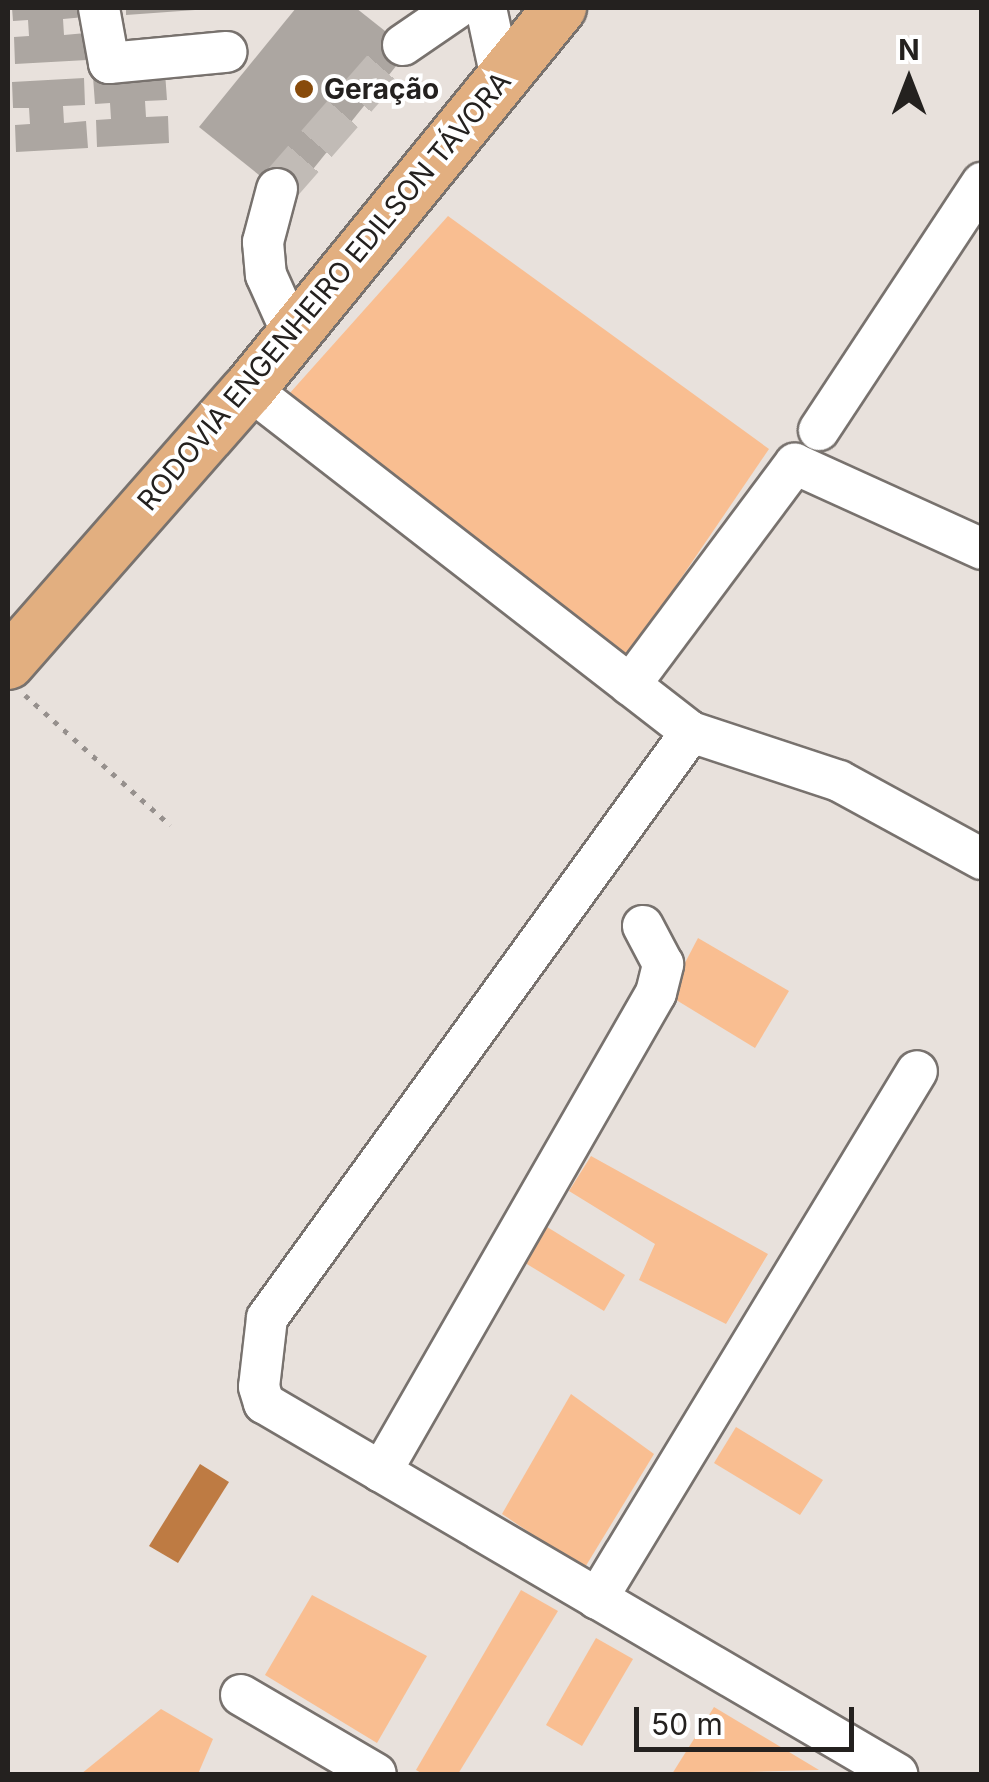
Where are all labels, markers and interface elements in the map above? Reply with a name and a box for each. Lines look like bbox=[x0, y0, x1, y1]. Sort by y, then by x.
north arrow bbox=[859, 30, 959, 130]
text: N bbox=[898, 33, 920, 67]
street label: RODOVIA ENGENHEIRO EDILSON TÁVORA bbox=[130, 65, 518, 517]
place label: Geração bbox=[324, 72, 439, 106]
marker: Geração bbox=[293, 78, 315, 100]
scale bar bbox=[639, 1687, 859, 1749]
text: 50 m bbox=[651, 1706, 723, 1742]

